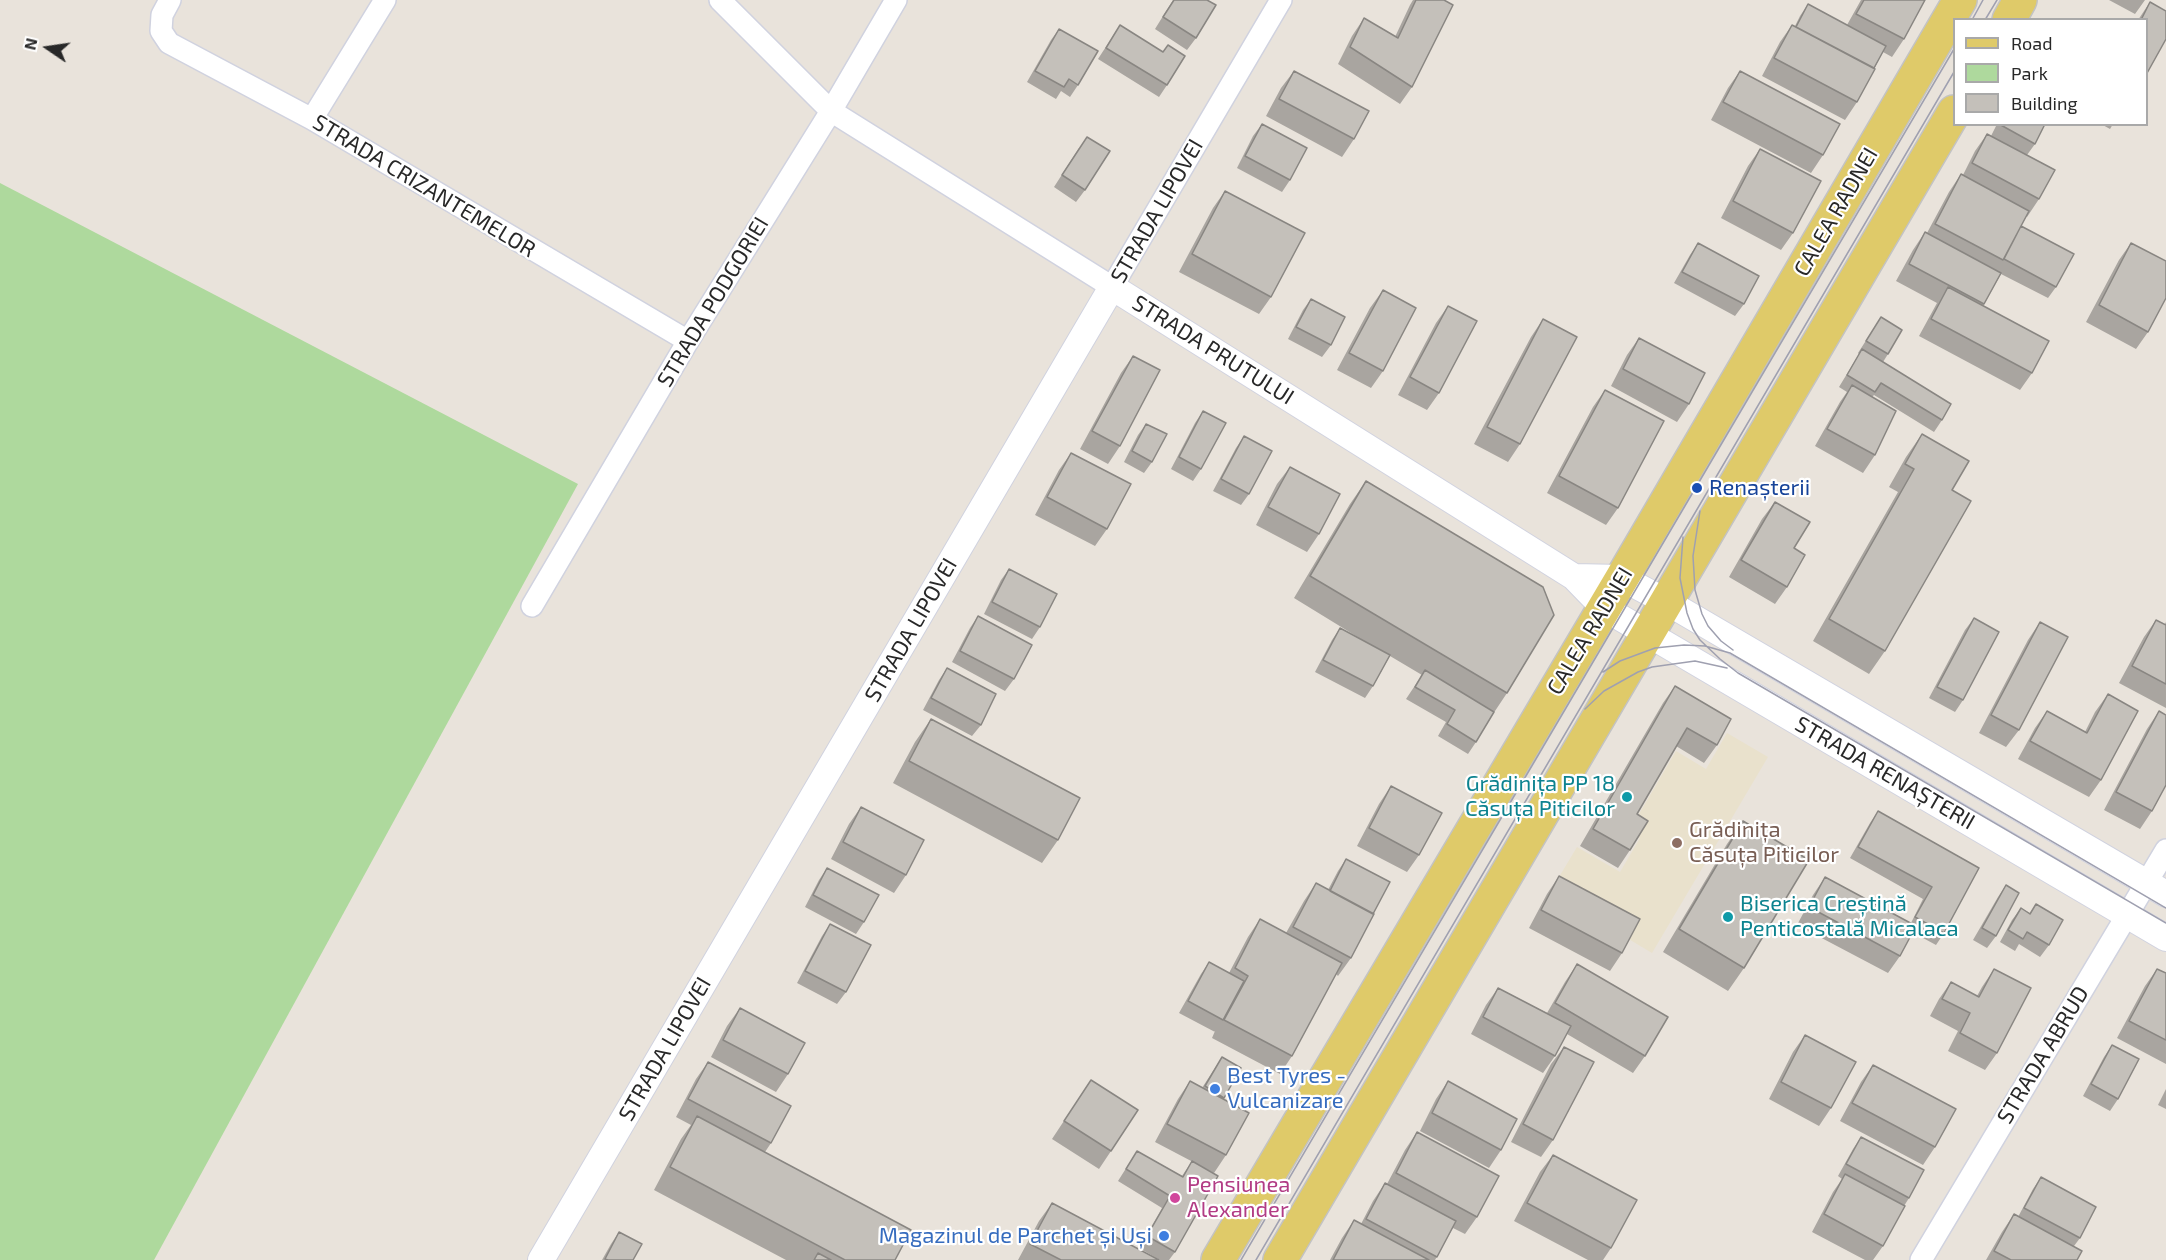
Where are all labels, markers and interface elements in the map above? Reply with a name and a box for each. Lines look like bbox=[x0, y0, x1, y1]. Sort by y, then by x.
north arrow bbox=[18, 18, 78, 78]
legend bbox=[1953, 18, 2148, 126]
text: Road bbox=[2011, 32, 2052, 54]
text: N bbox=[19, 36, 41, 52]
text: Park bbox=[2011, 62, 2048, 84]
text: Building bbox=[2011, 92, 2078, 114]
street label: STRADA CRIZANTEMELOR bbox=[308, 109, 540, 263]
street label: STRADA LIPOVEI bbox=[1105, 134, 1209, 288]
street label: CALEA RADNEI bbox=[1789, 143, 1883, 281]
street label: STRADA PODGORIEI bbox=[652, 212, 774, 392]
street label: STRADA PRUTULUI bbox=[1127, 290, 1299, 410]
place label: Renașterii bbox=[1709, 475, 1810, 501]
marker: Renașterii bbox=[1690, 481, 1704, 495]
street label: STRADA LIPOVEI bbox=[859, 553, 963, 707]
street label: CALEA RADNEI bbox=[1542, 563, 1638, 699]
street label: STRADA RENAȘTERII bbox=[1790, 711, 1980, 835]
place label: Grădinița PP 18 Căsuța Piticilor bbox=[1465, 771, 1615, 822]
marker: Grădinița PP 18 Căsuța Piticilor bbox=[1620, 790, 1634, 804]
place label: Grădinița Căsuța Piticilor bbox=[1689, 817, 1839, 868]
marker: Grădinița Căsuța Piticilor bbox=[1670, 836, 1684, 850]
place label: Biserica Creștină Penticostală Micalaca bbox=[1740, 891, 1959, 942]
marker: Biserica Creștină Penticostală Micalaca bbox=[1721, 910, 1735, 924]
street label: STRADA LIPOVEI bbox=[613, 972, 717, 1126]
street label: STRADA ABRUD bbox=[1992, 981, 2094, 1129]
place label: Best Tyres - Vulcanizare bbox=[1227, 1063, 1346, 1114]
marker: Best Tyres - Vulcanizare bbox=[1208, 1082, 1222, 1096]
place label: Pensiunea Alexander bbox=[1187, 1172, 1290, 1224]
marker: Pensiunea Alexander bbox=[1168, 1191, 1182, 1205]
place label: Magazinul de Parchet și Uși bbox=[879, 1223, 1152, 1249]
marker: Magazinul de Parchet și Uși bbox=[1157, 1229, 1171, 1243]

